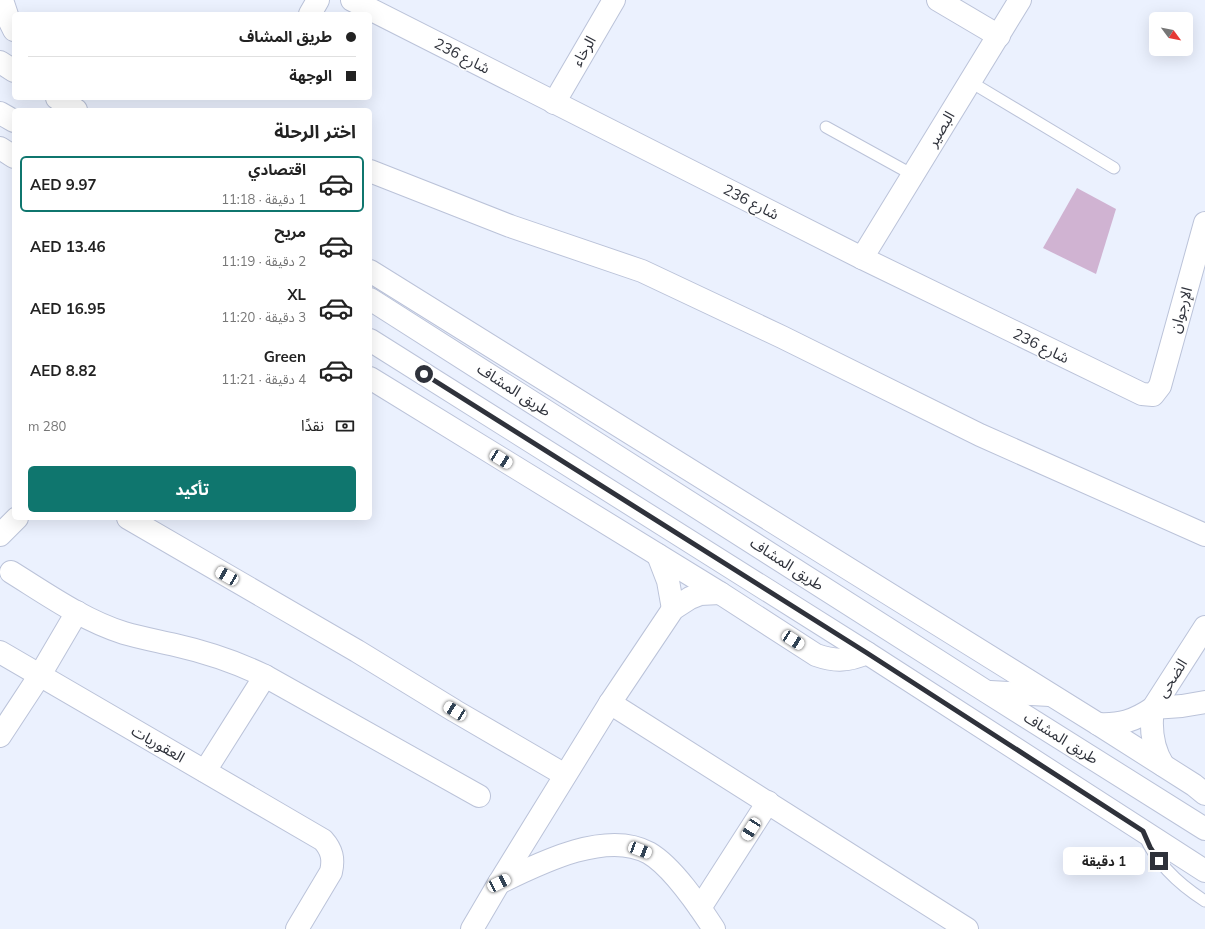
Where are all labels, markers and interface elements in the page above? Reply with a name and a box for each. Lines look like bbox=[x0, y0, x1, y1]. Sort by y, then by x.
north arrow bbox=[1149, 12, 1193, 56]
map controls bbox=[1149, 12, 1193, 56]
text: طريق المشاف bbox=[239, 27, 332, 46]
street label: الرخاء bbox=[567, 32, 600, 69]
street label: شارع 236 bbox=[430, 33, 494, 80]
text: الوجهة bbox=[289, 66, 332, 85]
street label: البصير bbox=[922, 107, 959, 151]
text: اختر الرحلة bbox=[274, 120, 356, 143]
text: اقتصادي bbox=[248, 160, 306, 179]
icon: car bbox=[318, 166, 354, 202]
text: AED 9.97 bbox=[30, 175, 96, 194]
street label: شارع 236 bbox=[719, 179, 783, 226]
text: 1 دقيقة · 11:18 bbox=[221, 191, 306, 207]
text: مريح bbox=[274, 222, 306, 241]
icon: car bbox=[318, 228, 354, 264]
text: AED 13.46 bbox=[30, 237, 105, 256]
text: 2 دقيقة · 11:19 bbox=[221, 253, 306, 269]
text: XL bbox=[288, 285, 306, 304]
street label: الإرجوان bbox=[1165, 285, 1197, 335]
icon: car bbox=[318, 290, 354, 326]
text: AED 16.95 bbox=[30, 299, 105, 318]
text: 3 دقيقة · 11:20 bbox=[221, 309, 306, 325]
street label: شارع 236 bbox=[1009, 324, 1073, 370]
text: Green bbox=[264, 347, 306, 366]
icon: car bbox=[318, 352, 354, 388]
street label: طريق المشاف bbox=[473, 359, 555, 421]
text: AED 8.82 bbox=[30, 361, 96, 380]
route start bbox=[415, 365, 433, 383]
text: 4 دقيقة · 11:21 bbox=[221, 371, 306, 387]
icon: cash bbox=[334, 415, 356, 437]
text: نقدًا bbox=[301, 416, 324, 435]
text: 280 m bbox=[28, 418, 66, 434]
car bbox=[488, 448, 514, 470]
button: تأكيد bbox=[28, 466, 356, 512]
street label: طريق المشاف bbox=[746, 533, 828, 595]
car bbox=[214, 565, 240, 587]
car bbox=[780, 628, 806, 652]
street label: الضحى bbox=[1152, 655, 1191, 701]
car bbox=[442, 700, 468, 722]
street label: طريق المشاف bbox=[1020, 707, 1102, 769]
street label: العقوريات bbox=[128, 721, 188, 766]
car bbox=[739, 816, 763, 842]
car bbox=[627, 840, 653, 860]
callout: 1 دقيقة bbox=[1063, 847, 1145, 875]
route end bbox=[1150, 852, 1168, 870]
text: 1 دقيقة bbox=[1082, 853, 1126, 869]
car bbox=[486, 872, 512, 894]

